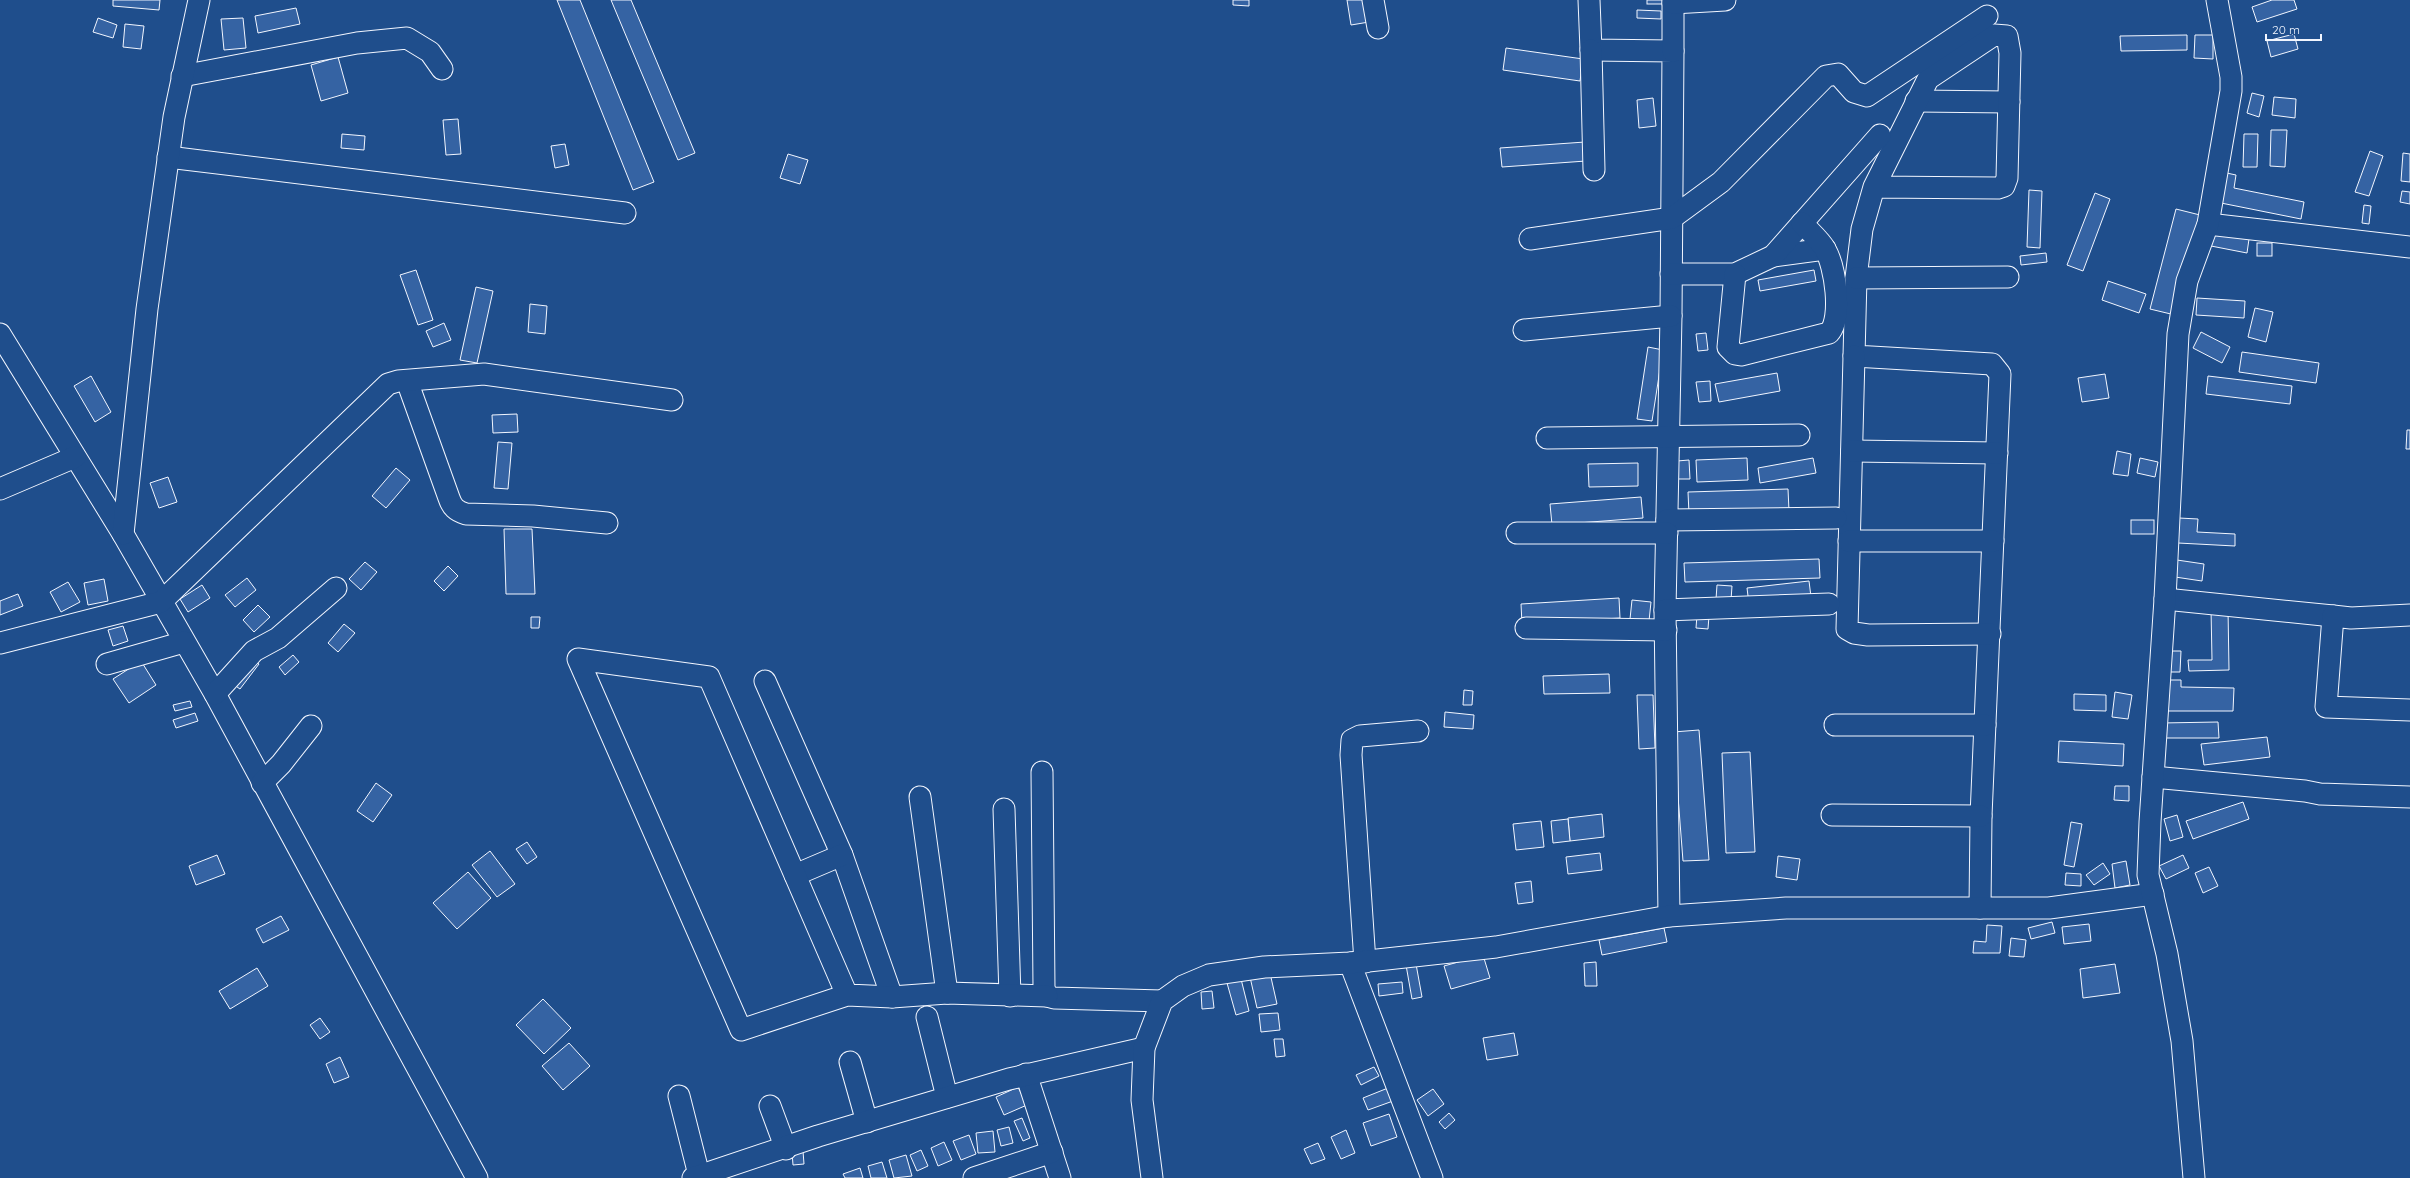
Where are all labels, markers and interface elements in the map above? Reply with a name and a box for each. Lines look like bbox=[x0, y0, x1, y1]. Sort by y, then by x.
scale bar bbox=[2266, 16, 2321, 42]
text: 20 m bbox=[2272, 22, 2300, 37]

